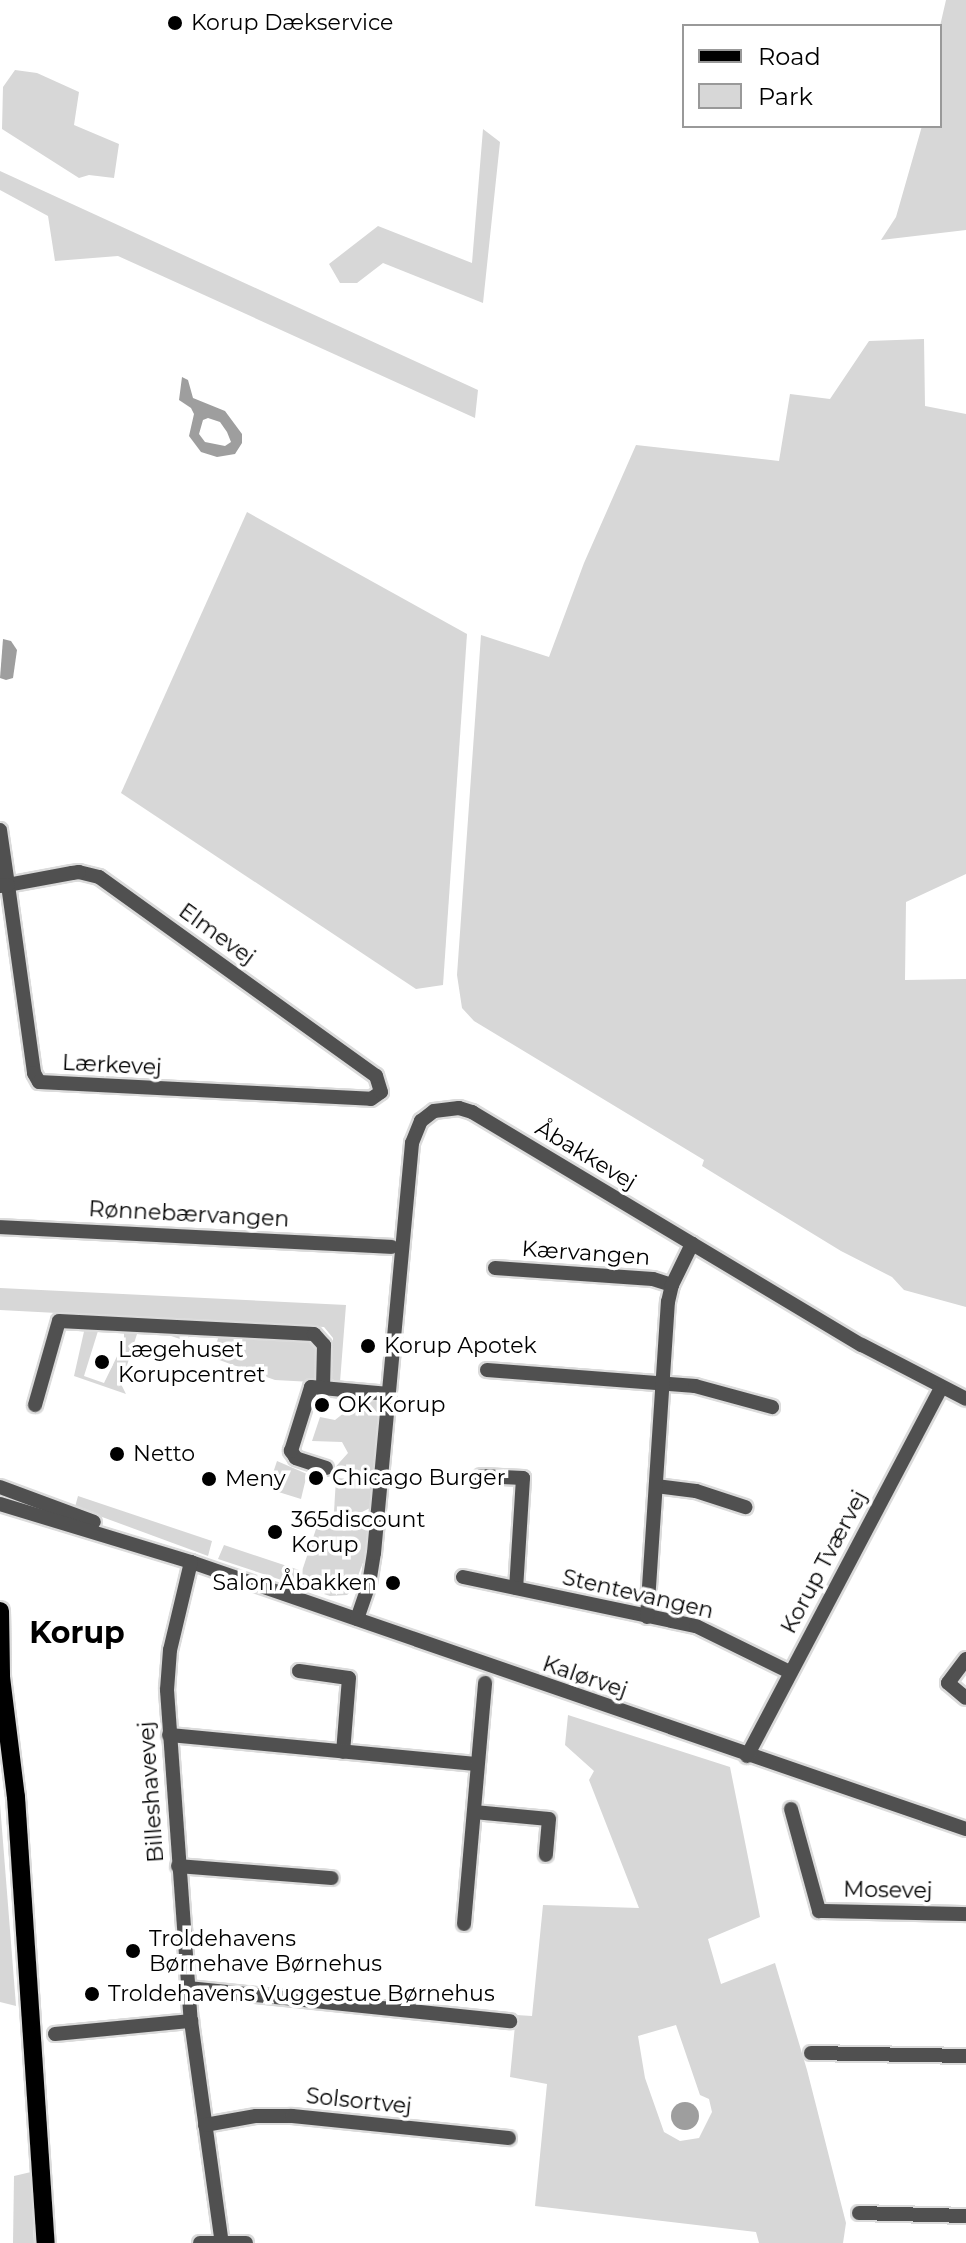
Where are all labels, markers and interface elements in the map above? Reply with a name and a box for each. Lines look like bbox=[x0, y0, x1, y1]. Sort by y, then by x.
place label: Korup Dækservice bbox=[191, 10, 393, 36]
marker: Korup Dækservice bbox=[166, 14, 184, 32]
legend bbox=[682, 24, 942, 128]
text: Road bbox=[758, 42, 821, 71]
text: Park bbox=[758, 82, 813, 111]
street label: Elmevej bbox=[174, 898, 260, 970]
street label: Lærkevej bbox=[61, 1049, 163, 1081]
street label: Åbakkevej bbox=[531, 1115, 641, 1195]
street label: Rønnebærvangen bbox=[88, 1196, 290, 1232]
street label: Kærvangen bbox=[521, 1235, 651, 1271]
place label: Korup Apotek bbox=[384, 1333, 537, 1359]
place label: Lægehuset Korupcentret bbox=[118, 1336, 265, 1388]
marker: Korup Apotek bbox=[359, 1337, 377, 1355]
marker: Lægehuset Korupcentret bbox=[93, 1353, 111, 1371]
place label: OK Korup bbox=[338, 1392, 445, 1418]
marker: OK Korup bbox=[313, 1396, 331, 1414]
place label: Netto bbox=[133, 1441, 195, 1467]
marker: Netto bbox=[108, 1445, 126, 1463]
place label: Chicago Burger bbox=[332, 1465, 505, 1491]
place label: Meny bbox=[225, 1466, 286, 1492]
marker: Chicago Burger bbox=[307, 1469, 325, 1487]
marker: Meny bbox=[200, 1470, 218, 1488]
street label: Korup Tværvej bbox=[775, 1486, 873, 1638]
place label: 365discount Korup bbox=[291, 1506, 425, 1558]
marker: 365discount Korup bbox=[266, 1523, 284, 1541]
street label: Stentevangen bbox=[560, 1564, 716, 1624]
place label: Salon Åbakken bbox=[213, 1570, 377, 1596]
marker: Salon Åbakken bbox=[384, 1574, 402, 1592]
district label: Korup bbox=[29, 1615, 125, 1651]
street label: Kalørvej bbox=[539, 1650, 631, 1704]
street label: Billeshavevej bbox=[133, 1721, 169, 1863]
street label: Mosevej bbox=[843, 1876, 933, 1904]
place label: Troldehavens Børnehave Børnehus bbox=[149, 1925, 382, 1976]
marker: Troldehavens Børnehave Børnehus bbox=[124, 1942, 142, 1960]
place label: Troldehavens Vuggestue Børnehus bbox=[108, 1981, 495, 2007]
marker: Troldehavens Vuggestue Børnehus bbox=[83, 1985, 101, 2003]
street label: Solsortvej bbox=[305, 2082, 413, 2120]

